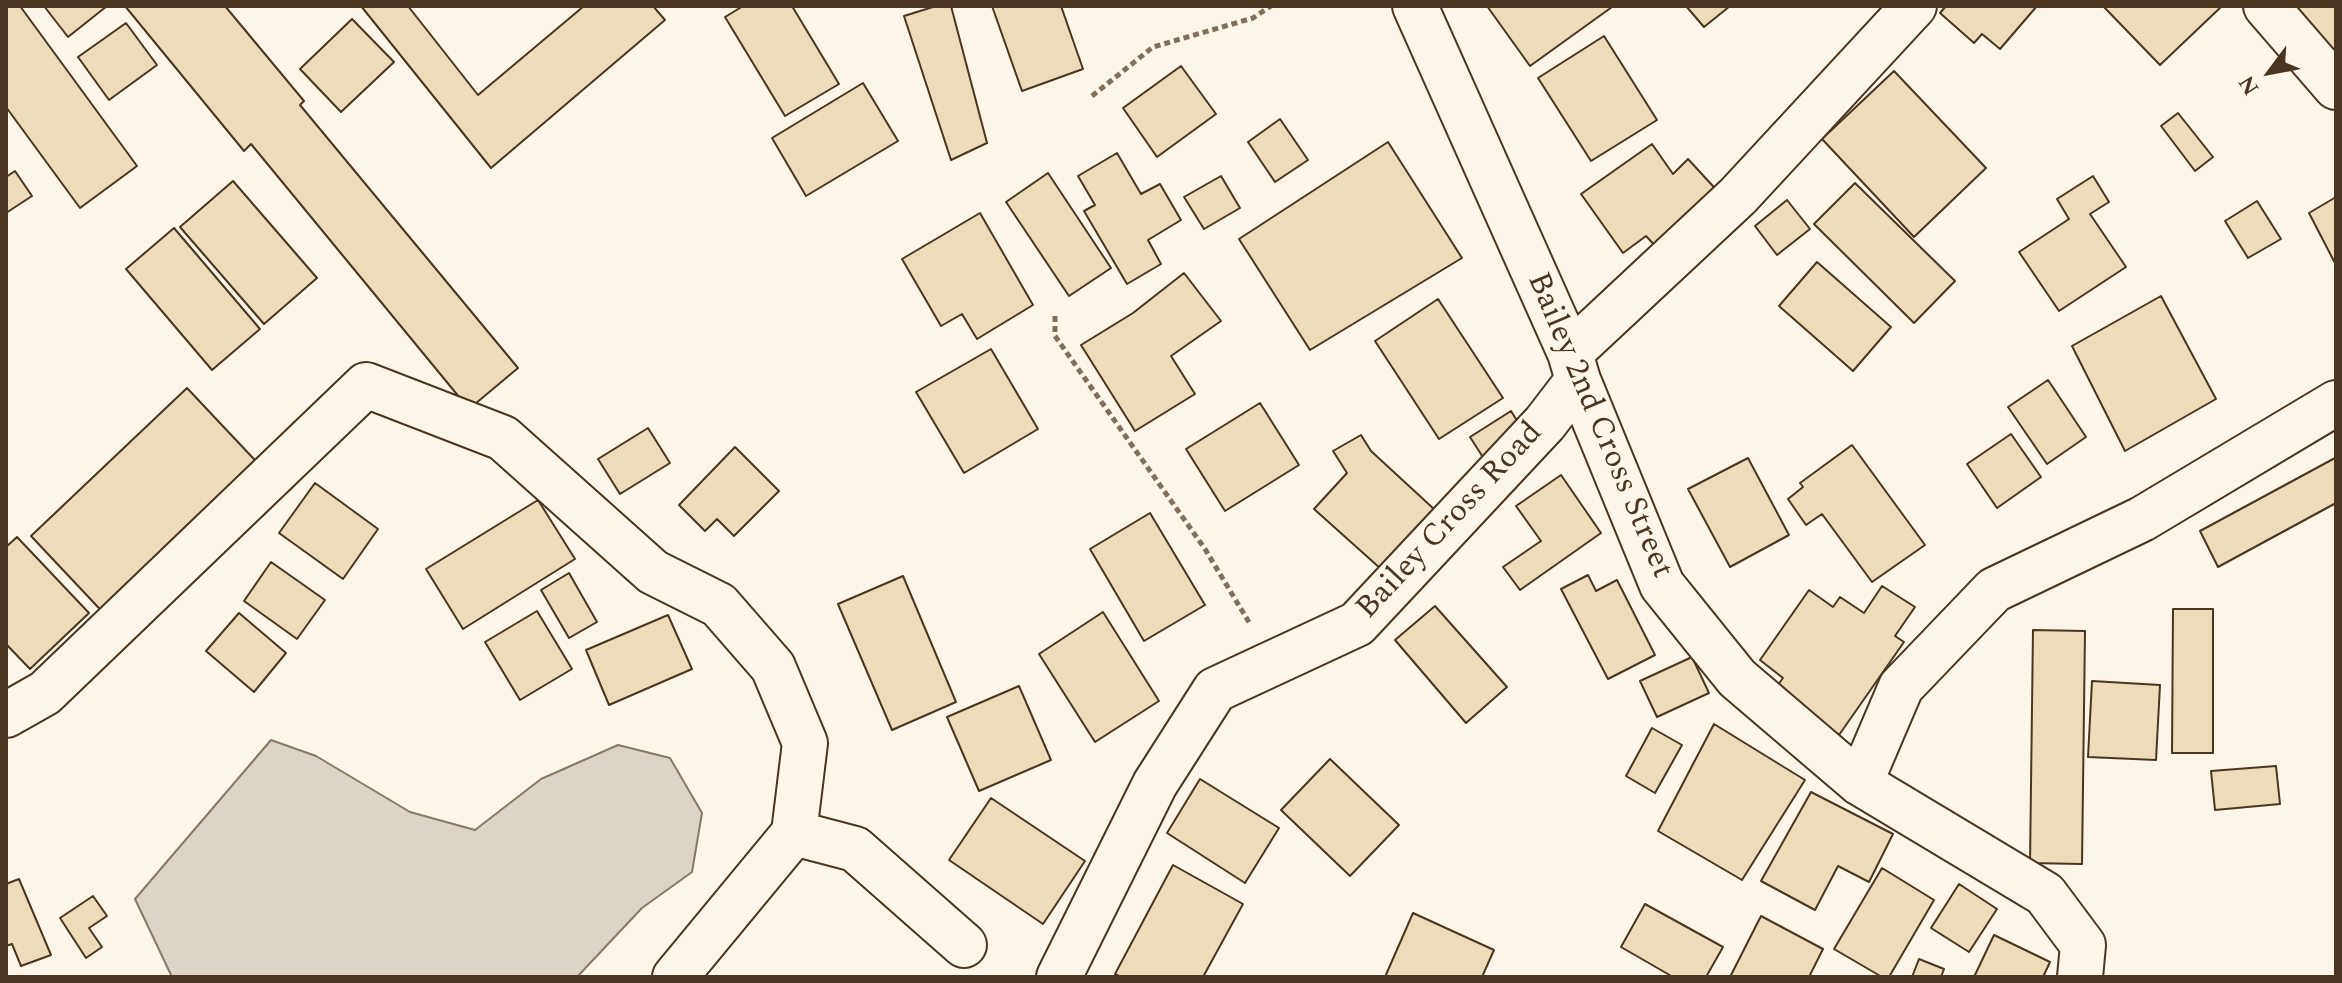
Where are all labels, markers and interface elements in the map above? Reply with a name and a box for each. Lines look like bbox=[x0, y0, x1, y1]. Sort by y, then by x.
north arrow bbox=[2230, 32, 2310, 112]
text: N bbox=[2230, 69, 2268, 101]
street label: Bailey 2nd Cross Street bbox=[1516, 268, 1680, 584]
street label: Bailey Cross Road bbox=[1350, 415, 1552, 629]

